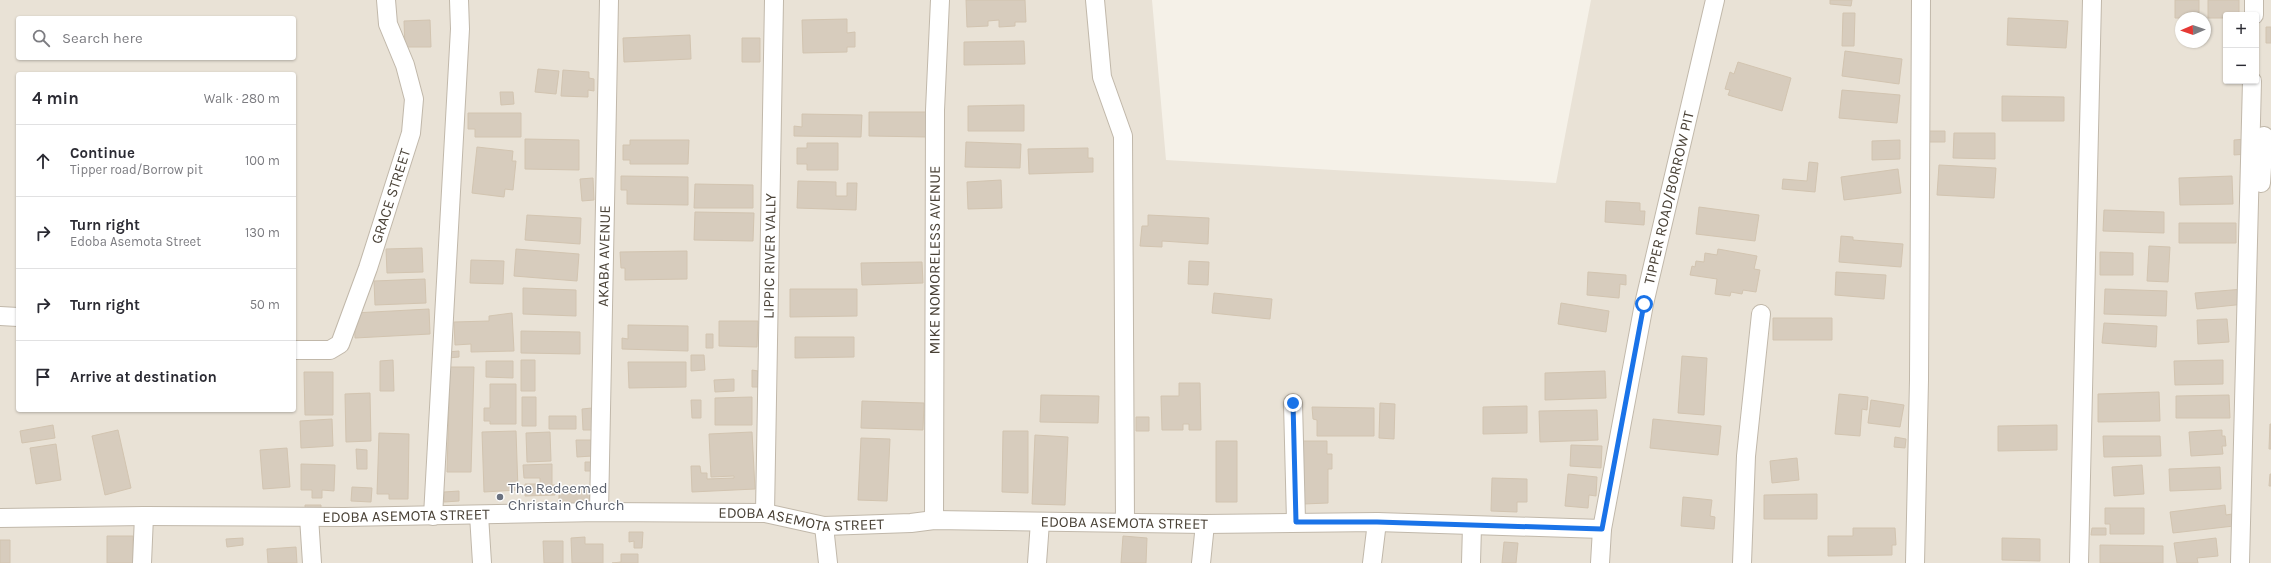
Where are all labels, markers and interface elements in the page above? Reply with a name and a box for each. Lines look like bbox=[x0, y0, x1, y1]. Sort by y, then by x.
north arrow bbox=[2175, 12, 2211, 48]
map controls bbox=[2223, 12, 2259, 84]
button: + bbox=[2223, 12, 2259, 48]
search box bbox=[16, 16, 296, 60]
icon: search bbox=[30, 27, 52, 49]
text: Search here bbox=[62, 29, 143, 47]
button: − bbox=[2223, 48, 2259, 84]
text: 4 min bbox=[32, 88, 79, 108]
text: Walk · 280 m bbox=[204, 91, 280, 106]
street label: TIPPER ROAD/BORROW PIT bbox=[1640, 109, 1698, 286]
text: Continue bbox=[70, 144, 135, 162]
street label: GRACE STREET bbox=[367, 146, 415, 246]
icon: ahead bbox=[32, 150, 54, 172]
text: 100 m bbox=[245, 153, 280, 168]
text: Tipper road/Borrow pit bbox=[70, 162, 203, 177]
street label: MIKE NOMORELESS AVENUE bbox=[925, 166, 944, 354]
street label: LIPPIC RIVER VALLY bbox=[759, 192, 780, 319]
street label: AKABA AVENUE bbox=[594, 205, 614, 307]
text: Turn right bbox=[70, 216, 140, 234]
icon: right bbox=[32, 222, 54, 244]
text: 130 m bbox=[245, 225, 280, 240]
text: Edoba Asemota Street bbox=[70, 234, 201, 249]
icon: right bbox=[32, 294, 54, 316]
route start bbox=[1635, 295, 1653, 313]
text: Turn right bbox=[70, 296, 140, 314]
text: 50 m bbox=[250, 297, 280, 312]
icon: arrive bbox=[32, 366, 54, 388]
text: Arrive at destination bbox=[70, 368, 217, 386]
route end bbox=[1284, 394, 1302, 412]
place label: The Redeemed Christain Church bbox=[508, 479, 625, 514]
marker: The Redeemed Christain Church bbox=[495, 492, 505, 502]
street label: EDOBA ASEMOTA STREET bbox=[718, 504, 885, 535]
street label: EDOBA ASEMOTA STREET bbox=[322, 505, 490, 526]
street label: EDOBA ASEMOTA STREET bbox=[1040, 513, 1209, 533]

